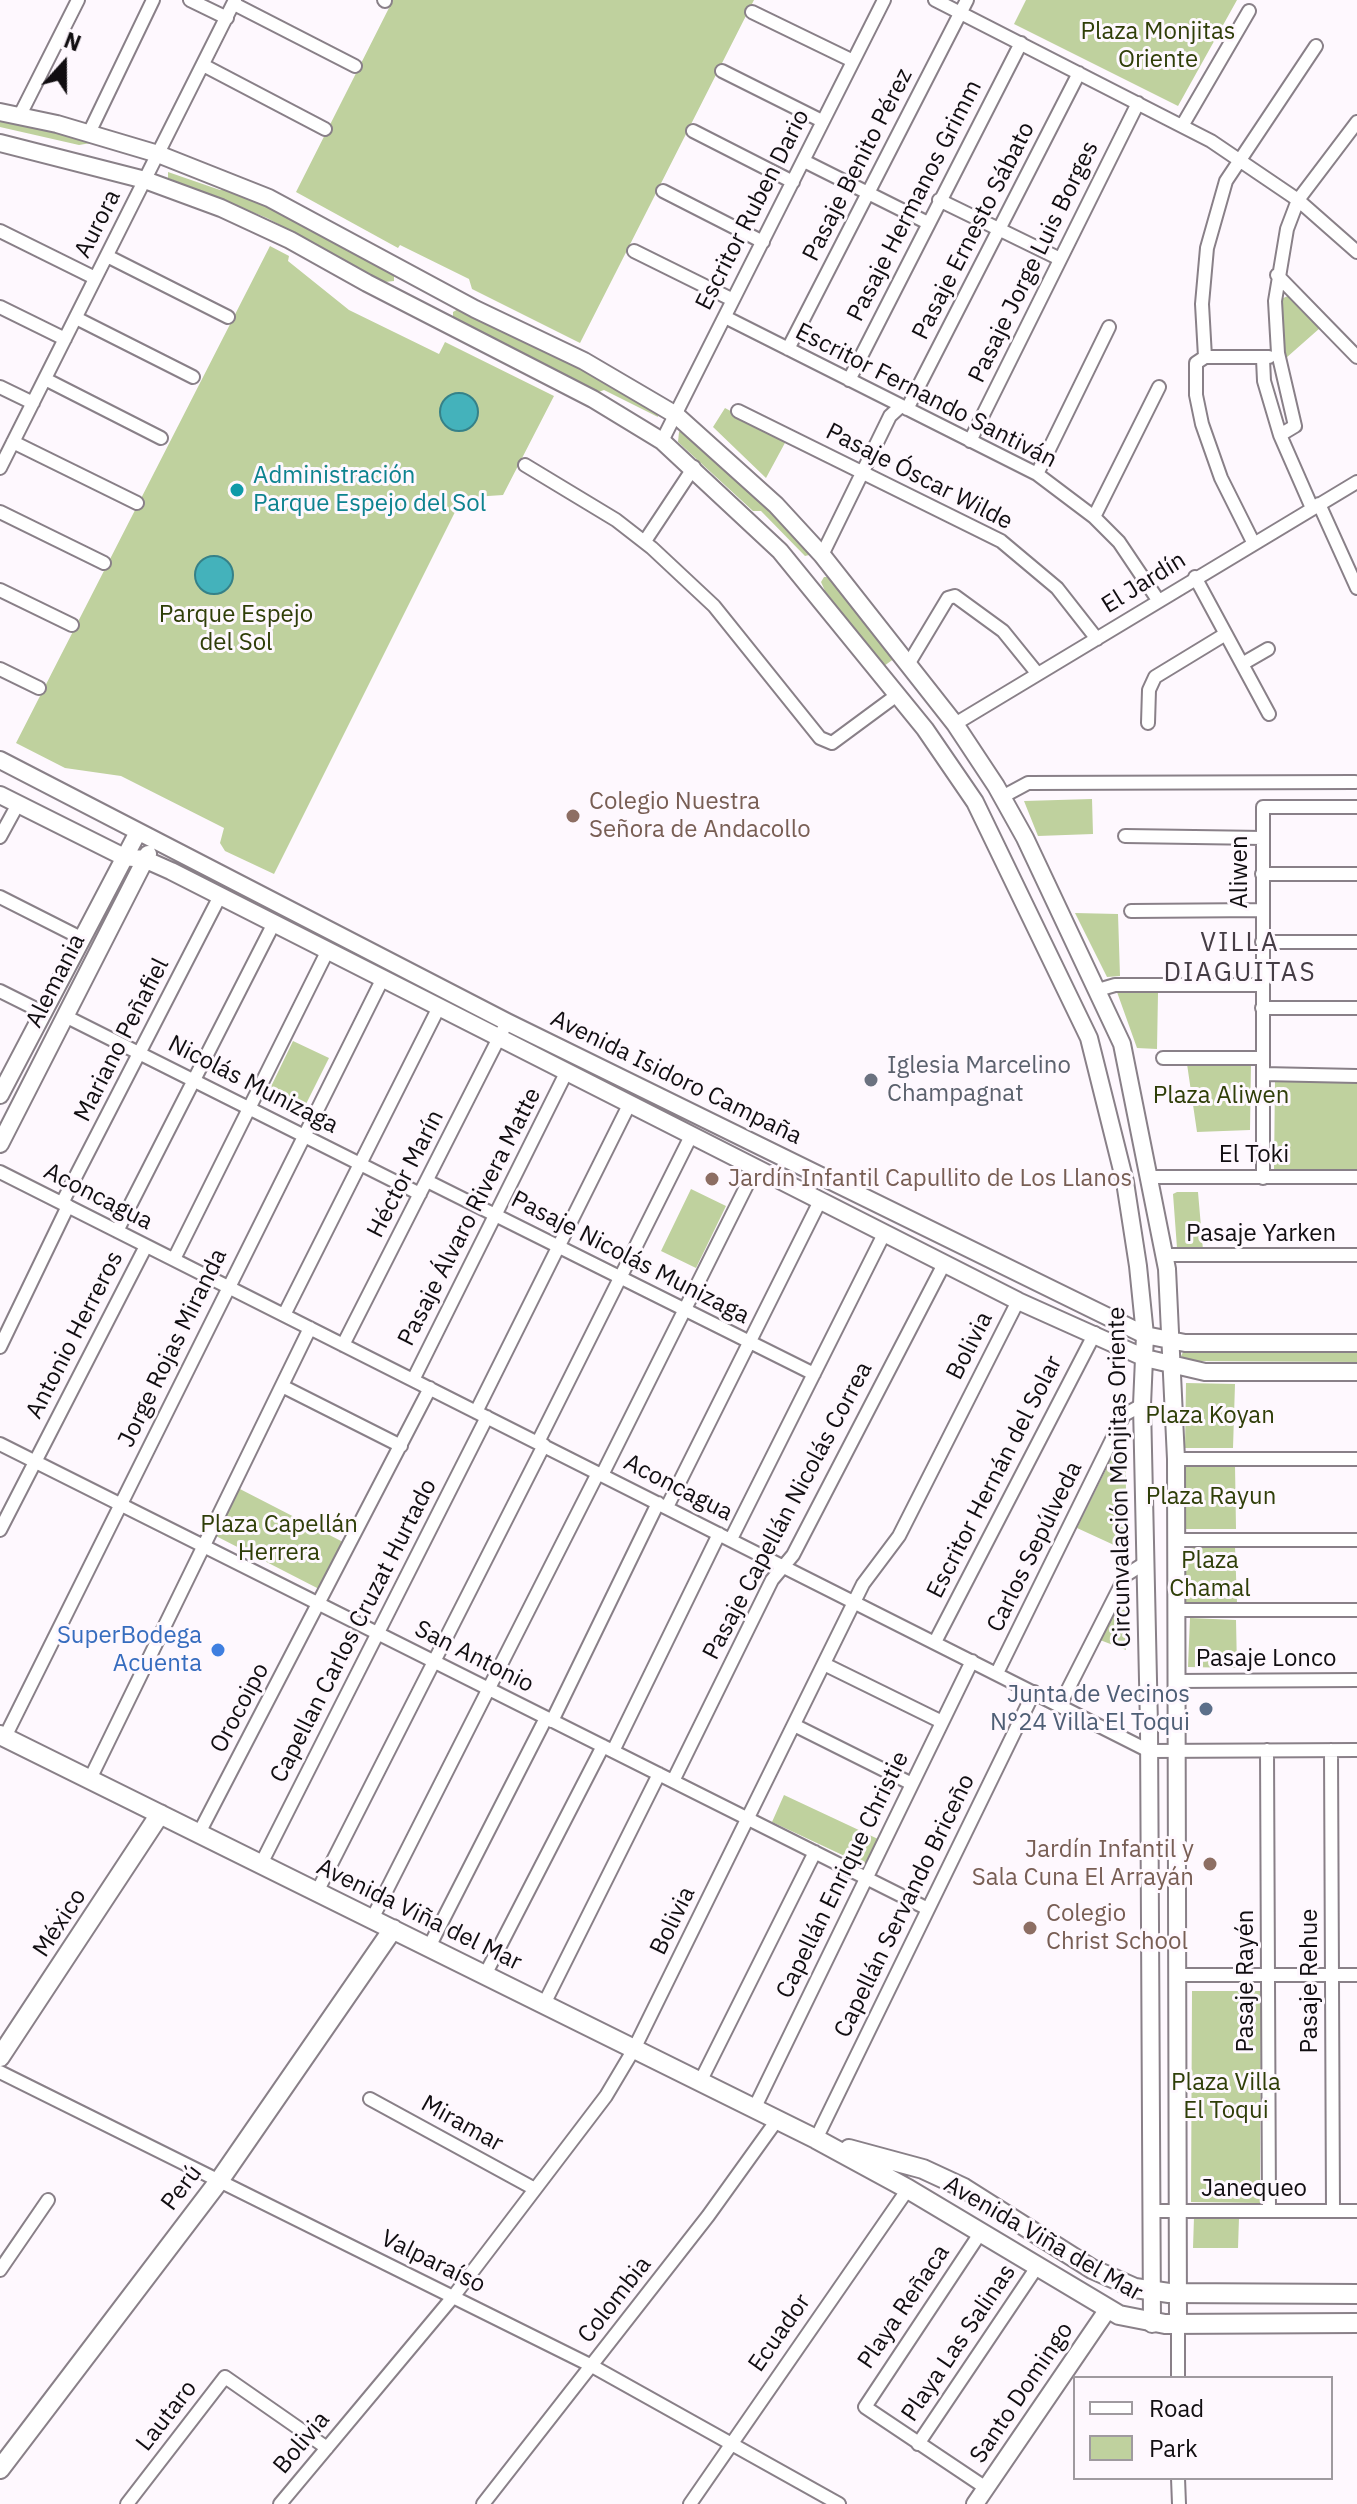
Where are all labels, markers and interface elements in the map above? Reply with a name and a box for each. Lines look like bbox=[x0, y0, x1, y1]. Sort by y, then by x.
park label: Plaza Monjitas Oriente bbox=[1081, 18, 1235, 74]
north arrow bbox=[24, 24, 104, 104]
text: N bbox=[60, 25, 85, 58]
street label: Pasaje Benito Pérez bbox=[797, 64, 919, 266]
street label: Pasaje Hermanos Grimm bbox=[842, 76, 988, 326]
street label: Escritor Ruben Dario bbox=[690, 105, 816, 315]
street label: Pasaje Ernesto Sábato bbox=[907, 117, 1041, 345]
street label: Pasaje Jorge Luis Borges bbox=[963, 136, 1105, 388]
street label: Aurora bbox=[69, 185, 127, 263]
street label: Escritor Fernando Santiván bbox=[790, 317, 1062, 475]
street label: Pasaje Óscar Wilde bbox=[821, 418, 1017, 536]
place label: Administración Parque Espejo del Sol bbox=[253, 462, 486, 518]
marker: Administración Parque Espejo del Sol bbox=[228, 481, 246, 499]
street label: El Jardín bbox=[1097, 546, 1191, 620]
park label: Parque Espejo del Sol bbox=[159, 601, 313, 657]
place label: Colegio Nuestra Señora de Andacollo bbox=[589, 788, 811, 844]
marker: Colegio Nuestra Señora de Andacollo bbox=[564, 807, 582, 825]
street label: Aliwen bbox=[1226, 835, 1254, 909]
district label: VILLA DIAGUITAS bbox=[1164, 927, 1316, 988]
street label: Alemania bbox=[20, 929, 92, 1033]
street label: Mariano Peñafiel bbox=[68, 953, 176, 1127]
street label: Avenida Isidoro Campaña bbox=[546, 1005, 806, 1151]
street label: Nicolás Munizaga bbox=[163, 1030, 343, 1140]
place label: Iglesia Marcelino Champagnat bbox=[887, 1052, 1071, 1108]
marker: Iglesia Marcelino Champagnat bbox=[862, 1071, 880, 1089]
park label: Plaza Aliwen bbox=[1153, 1082, 1289, 1110]
street label: Pasaje Álvaro Rivera Matte bbox=[392, 1083, 548, 1351]
street label: Héctor Marín bbox=[362, 1105, 450, 1243]
street label: El Toki bbox=[1219, 1141, 1289, 1169]
street label: Aconcagua bbox=[39, 1157, 157, 1237]
place label: Jardín Infantil Capullito de Los Llanos bbox=[728, 1165, 1132, 1193]
marker: Jardín Infantil Capullito de Los Llanos bbox=[703, 1170, 721, 1188]
street label: Pasaje Nicolás Munizaga bbox=[506, 1185, 754, 1331]
street label: Pasaje Yarken bbox=[1186, 1220, 1336, 1248]
street label: Jorge Rojas Miranda bbox=[112, 1244, 234, 1452]
street label: Antonio Herreros bbox=[20, 1246, 130, 1424]
street label: Circunvalación Monjitas Oriente bbox=[1103, 1306, 1137, 1648]
street label: Bolivia bbox=[941, 1307, 999, 1385]
street label: Escritor Hernán del Solar bbox=[921, 1351, 1069, 1603]
street label: Pasaje Capellán Nicolás Correa bbox=[697, 1357, 879, 1665]
park label: Plaza Koyan bbox=[1145, 1402, 1275, 1430]
street label: Aconcagua bbox=[619, 1448, 737, 1528]
street label: Carlos Sepúlveda bbox=[981, 1457, 1089, 1637]
street label: Capellan Carlos Cruzat Hurtado bbox=[265, 1474, 443, 1788]
park label: Plaza Rayun bbox=[1146, 1483, 1276, 1511]
park label: Plaza Capellán Herrera bbox=[200, 1511, 358, 1567]
park label: Plaza Chamal bbox=[1169, 1547, 1251, 1603]
street label: San Antonio bbox=[410, 1615, 538, 1699]
place label: SuperBodega Acuenta bbox=[57, 1622, 202, 1678]
marker: SuperBodega Acuenta bbox=[209, 1641, 227, 1659]
street label: Pasaje Lonco bbox=[1196, 1645, 1336, 1673]
street label: Orocoipo bbox=[204, 1658, 276, 1758]
place label: Junta de Vecinos N°24 Villa El Toqui bbox=[990, 1681, 1190, 1737]
marker: Junta de Vecinos N°24 Villa El Toqui bbox=[1197, 1700, 1215, 1718]
street label: Capellán Enrique Christie bbox=[771, 1747, 915, 2003]
street label: Capellán Servando Briceño bbox=[829, 1769, 981, 2043]
place label: Jardín Infantil y Sala Cuna El Arrayán bbox=[972, 1836, 1194, 1892]
street label: Avenida Viña del Mar bbox=[312, 1853, 526, 1977]
marker: Jardín Infantil y Sala Cuna El Arrayán bbox=[1201, 1855, 1219, 1873]
street label: Bolivia bbox=[644, 1882, 702, 1960]
street label: México bbox=[27, 1883, 93, 1963]
place label: Colegio Christ School bbox=[1046, 1900, 1188, 1956]
street label: Pasaje Rehue bbox=[1296, 1908, 1324, 2054]
street label: Pasaje Rayén bbox=[1232, 1910, 1260, 2052]
marker: Colegio Christ School bbox=[1021, 1919, 1039, 1937]
park label: Plaza Villa El Toqui bbox=[1171, 2069, 1281, 2125]
street label: Miramar bbox=[416, 2090, 508, 2158]
street label: Perú bbox=[156, 2159, 208, 2217]
street label: Avenida Viña del Mar bbox=[938, 2170, 1148, 2308]
street label: Janequeo bbox=[1201, 2175, 1307, 2203]
street label: Valparaíso bbox=[376, 2224, 490, 2300]
street label: Playa Reñaca bbox=[852, 2240, 956, 2374]
street label: Colombia bbox=[572, 2251, 658, 2349]
street label: Playa Las Salinas bbox=[896, 2259, 1022, 2427]
street label: Ecuador bbox=[743, 2289, 817, 2377]
street label: Santo Domingo bbox=[964, 2317, 1080, 2469]
street label: Lautaro bbox=[130, 2375, 204, 2457]
legend bbox=[1073, 2376, 1333, 2480]
text: Road bbox=[1149, 2392, 1204, 2424]
street label: Bolivia bbox=[268, 2406, 336, 2480]
text: Park bbox=[1149, 2432, 1198, 2464]

